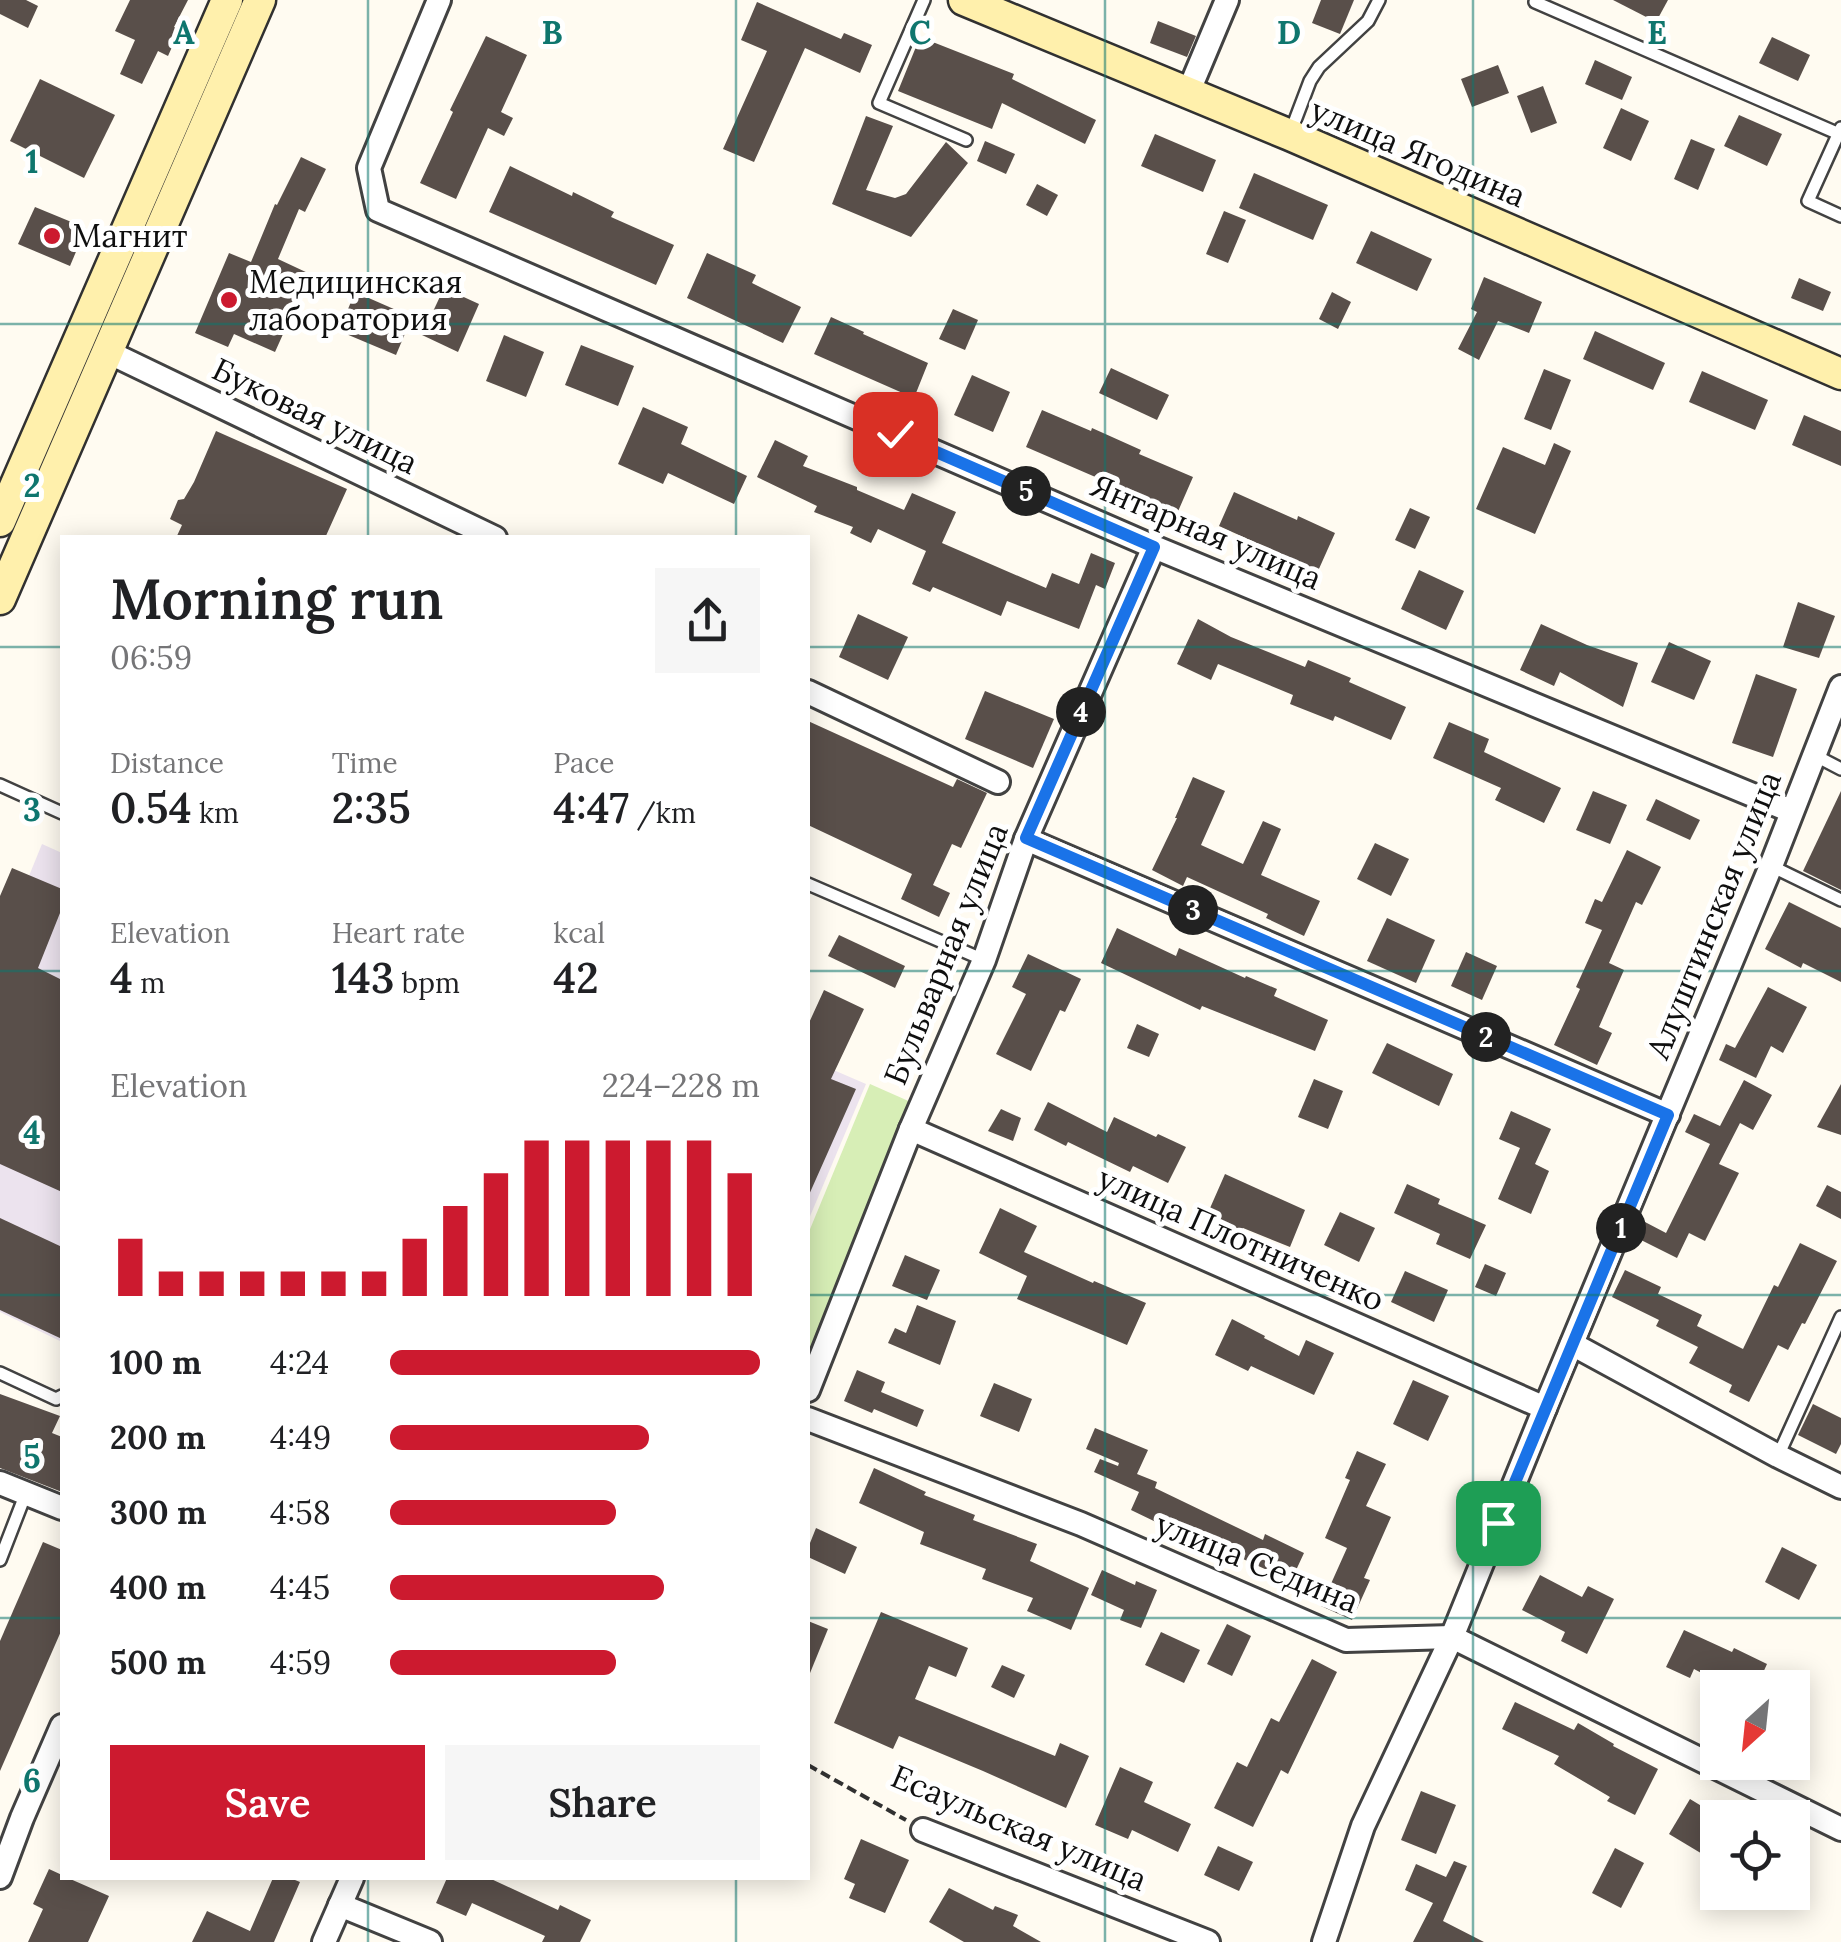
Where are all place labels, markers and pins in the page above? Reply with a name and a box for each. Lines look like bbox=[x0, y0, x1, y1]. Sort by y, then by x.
place label: Магнит bbox=[72, 215, 188, 256]
marker: Магнит bbox=[41, 225, 63, 247]
place label: Медицинская лаборатория bbox=[249, 261, 462, 339]
marker: Медицинская лаборатория bbox=[218, 289, 240, 311]
pin bbox=[853, 392, 938, 477]
pin: 5 bbox=[1001, 466, 1051, 516]
pin: 4 bbox=[1056, 687, 1106, 737]
pin: 3 bbox=[1168, 885, 1218, 935]
pin: 2 bbox=[1461, 1012, 1511, 1062]
pin: 1 bbox=[1596, 1203, 1646, 1253]
pin bbox=[1456, 1481, 1541, 1566]

